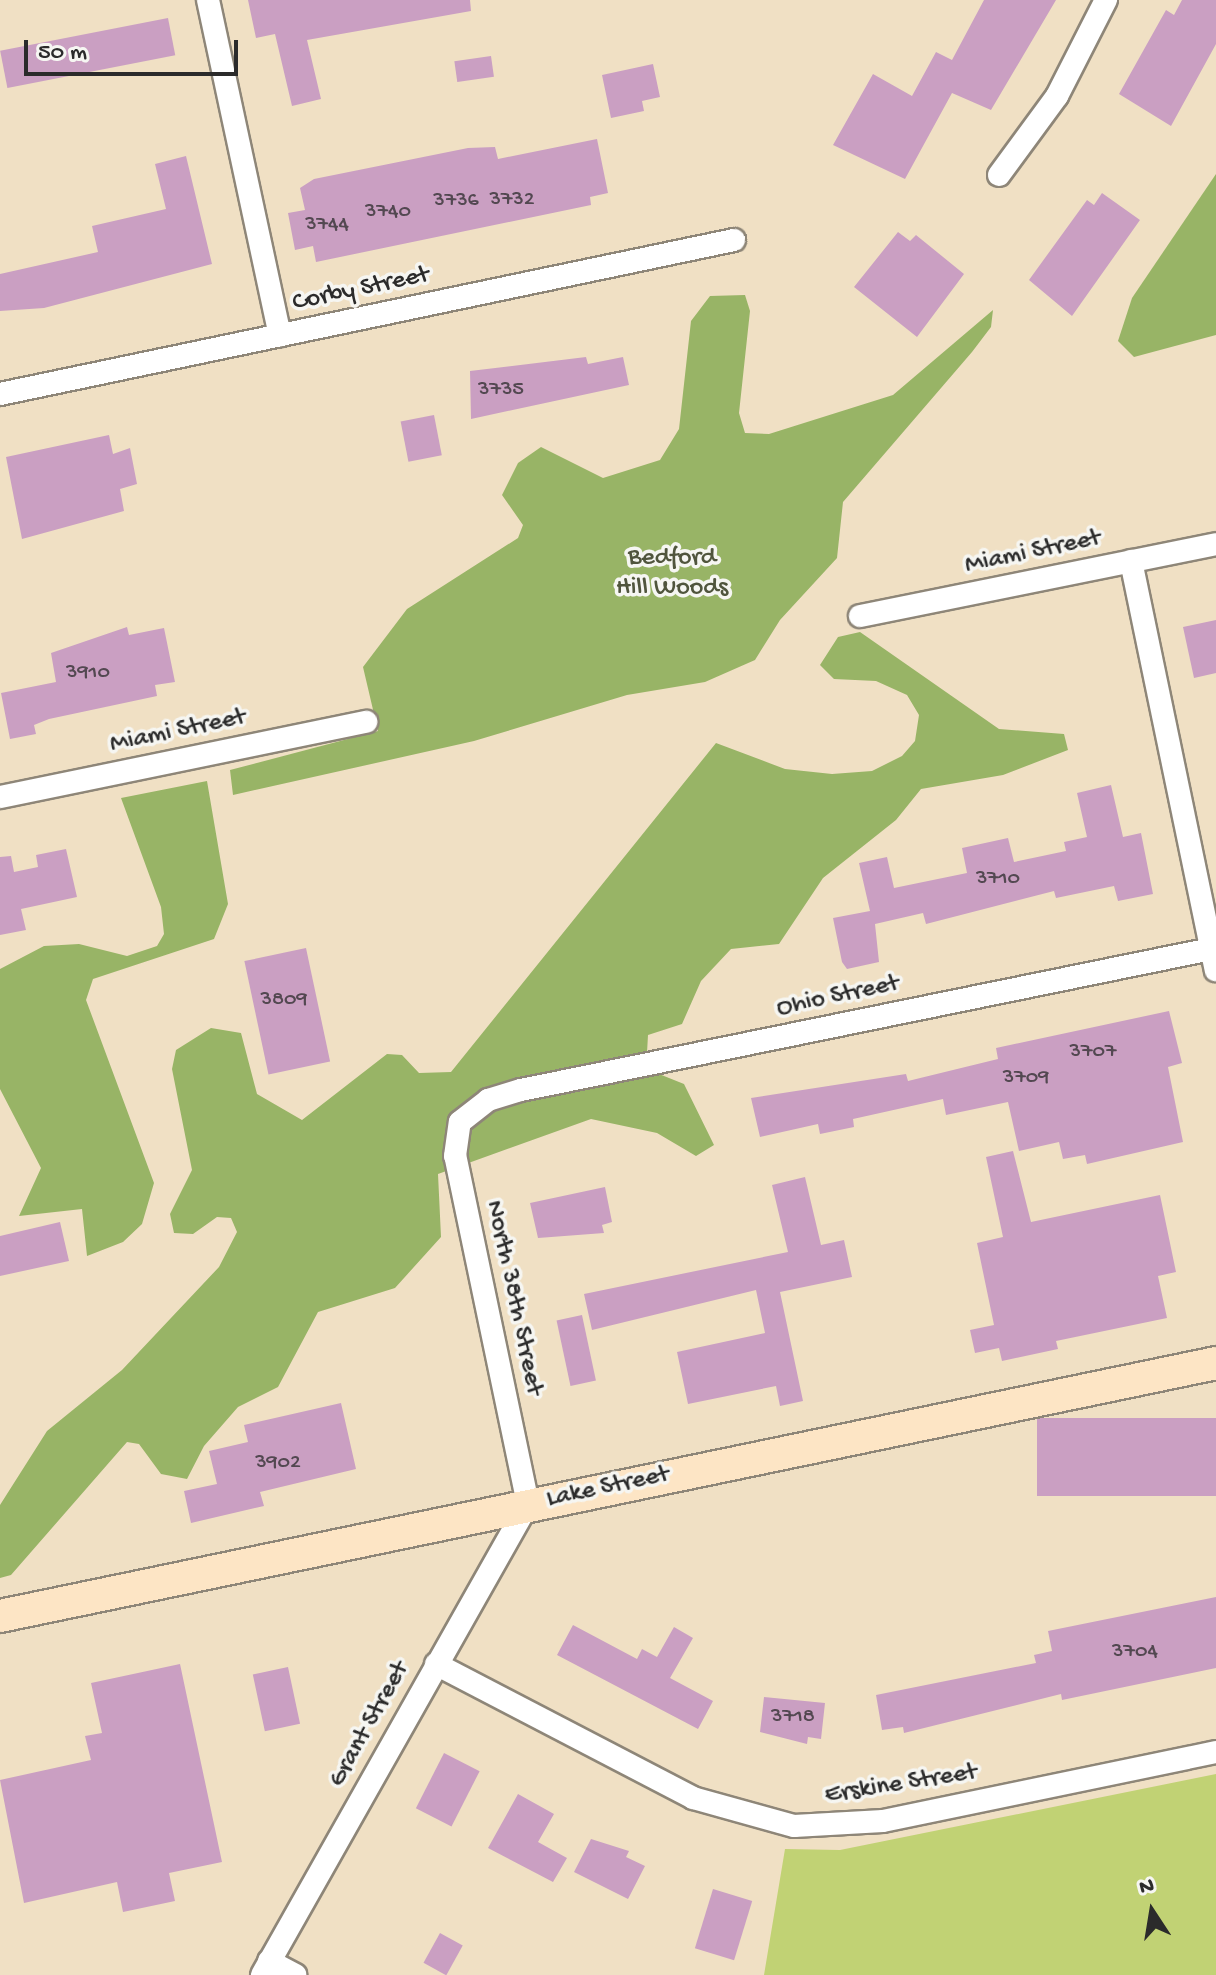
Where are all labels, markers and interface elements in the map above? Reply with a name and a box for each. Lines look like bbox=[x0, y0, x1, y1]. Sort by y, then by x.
scale bar bbox=[28, 24, 242, 74]
text: 50 m bbox=[38, 39, 87, 68]
house number: 3732 bbox=[489, 188, 535, 214]
house number: 3736 bbox=[433, 189, 479, 215]
house number: 3740 bbox=[365, 200, 411, 226]
house number: 3744 bbox=[305, 213, 349, 239]
street label: Corby Street bbox=[290, 260, 432, 320]
house number: 3735 bbox=[478, 378, 524, 404]
street label: Miami Street bbox=[962, 523, 1104, 583]
park label: Bedford Hill Woods bbox=[616, 543, 728, 604]
house number: 3910 bbox=[66, 661, 110, 687]
street label: Miami Street bbox=[107, 702, 249, 762]
house number: 3710 bbox=[976, 867, 1020, 893]
street label: Ohio Street bbox=[774, 969, 902, 1025]
house number: 3809 bbox=[261, 988, 307, 1014]
house number: 3707 bbox=[1070, 1040, 1116, 1066]
house number: 3709 bbox=[1003, 1066, 1049, 1092]
street label: North 38th Street bbox=[477, 1198, 549, 1398]
house number: 3902 bbox=[255, 1451, 301, 1477]
street label: Lake Street bbox=[544, 1460, 672, 1516]
house number: 3704 bbox=[1112, 1640, 1158, 1666]
street label: Grant Street bbox=[323, 1657, 417, 1793]
house number: 3718 bbox=[771, 1705, 815, 1731]
street label: Erskine Street bbox=[823, 1758, 979, 1812]
north arrow bbox=[1112, 1871, 1192, 1951]
text: N bbox=[1137, 1873, 1157, 1902]

